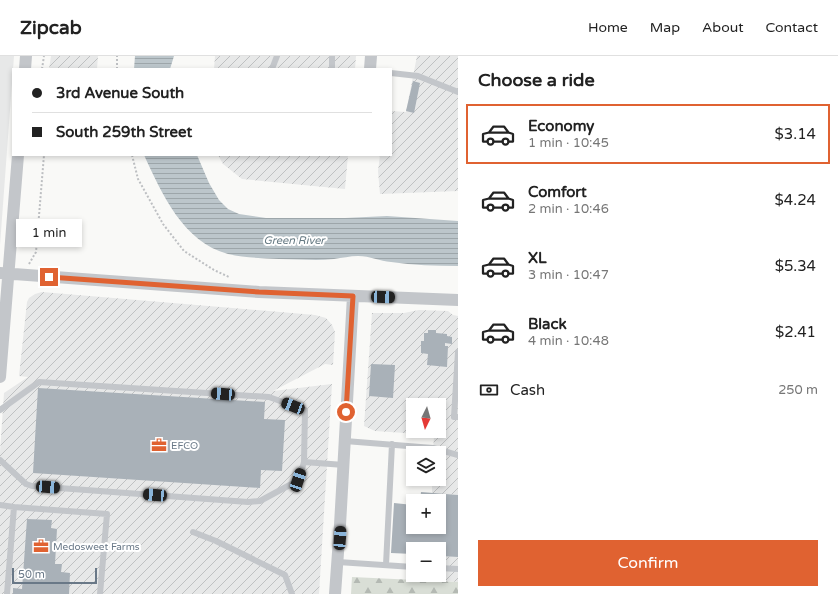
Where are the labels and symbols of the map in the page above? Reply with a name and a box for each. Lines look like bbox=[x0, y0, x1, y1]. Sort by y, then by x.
callout: 1 min bbox=[16, 219, 82, 247]
water label: Green River bbox=[263, 234, 326, 247]
route end bbox=[40, 268, 58, 286]
car bbox=[371, 291, 395, 303]
car bbox=[211, 387, 235, 401]
car bbox=[280, 396, 306, 416]
north arrow bbox=[406, 398, 446, 438]
route start bbox=[337, 403, 355, 421]
office icon: EFCO bbox=[150, 436, 168, 454]
place label: EFCO bbox=[171, 440, 198, 452]
car bbox=[289, 467, 307, 493]
car bbox=[36, 480, 60, 494]
car bbox=[143, 488, 167, 502]
car bbox=[333, 526, 347, 550]
office icon: Medosweet Farms bbox=[32, 537, 50, 555]
place label: Medosweet Farms bbox=[53, 541, 140, 553]
scale bar bbox=[12, 566, 97, 585]

